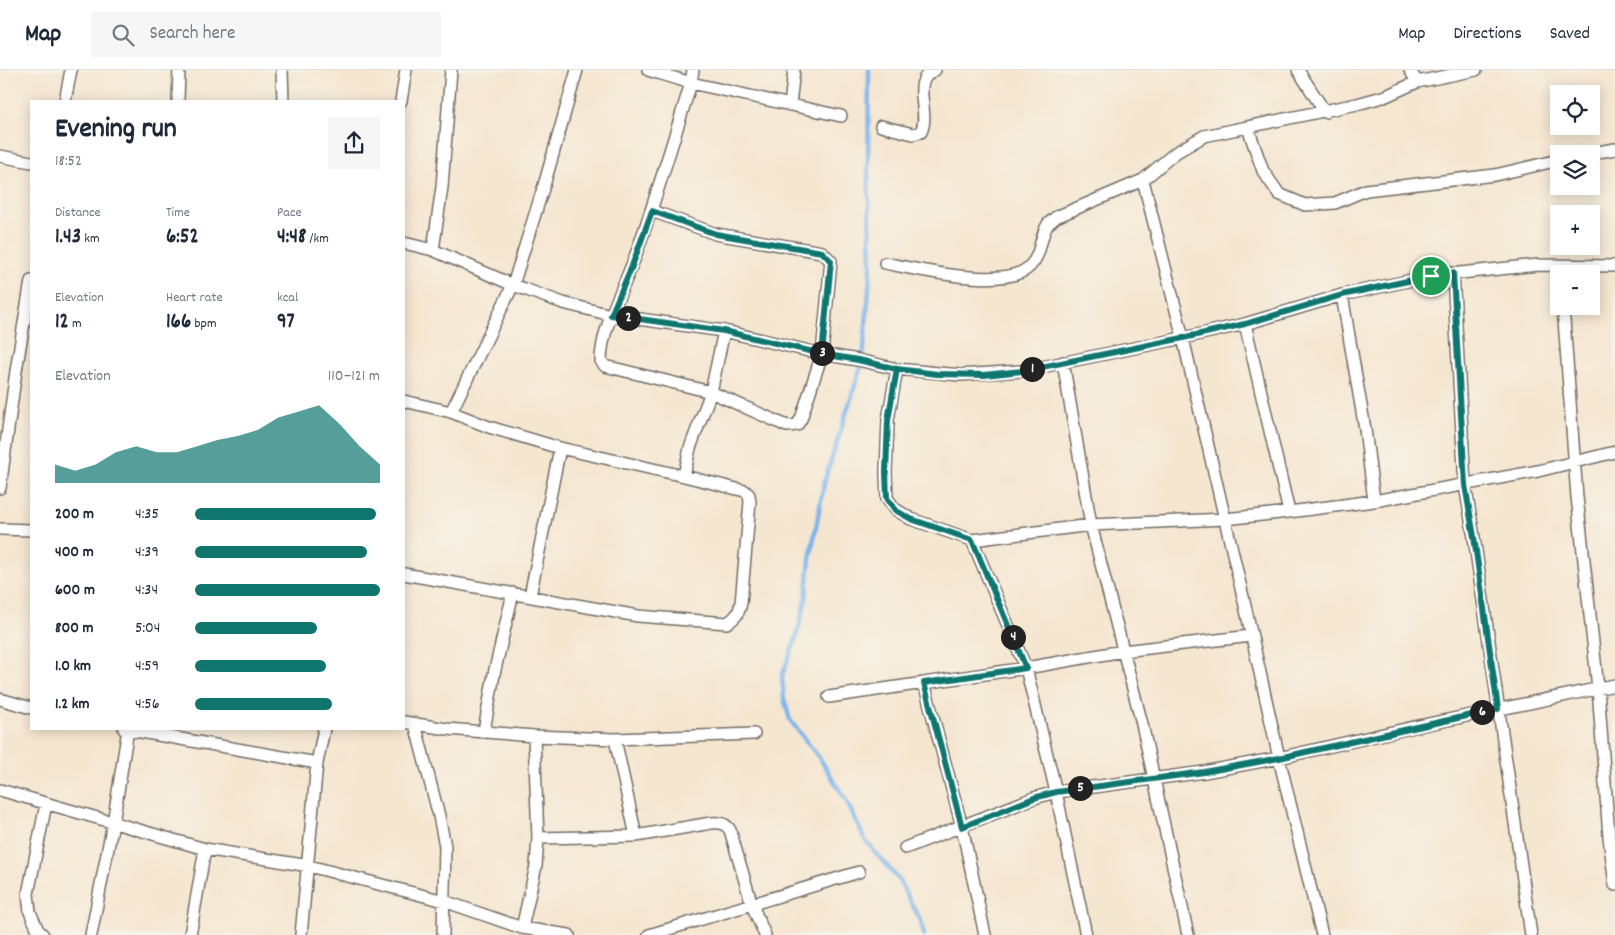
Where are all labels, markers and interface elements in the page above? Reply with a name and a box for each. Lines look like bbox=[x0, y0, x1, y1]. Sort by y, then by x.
search box bbox=[91, 12, 441, 57]
text: Map bbox=[25, 18, 61, 52]
icon: search bbox=[109, 21, 137, 49]
text: Search here bbox=[149, 21, 235, 48]
text: Map bbox=[1398, 22, 1425, 47]
text: Directions bbox=[1453, 22, 1522, 47]
text: Saved bbox=[1550, 22, 1590, 47]
map controls bbox=[1550, 85, 1600, 315]
button: locate bbox=[1550, 85, 1600, 135]
text: Evening run bbox=[55, 111, 177, 151]
button: share bbox=[328, 117, 380, 169]
button: layers bbox=[1550, 145, 1600, 195]
text: 18:52 bbox=[55, 150, 82, 173]
text: Distance bbox=[55, 203, 101, 223]
text: Time bbox=[166, 203, 190, 223]
text: Pace bbox=[277, 203, 302, 223]
button: + bbox=[1550, 205, 1600, 255]
text: 1.43 bbox=[55, 223, 81, 253]
text: 6:52 bbox=[166, 223, 199, 253]
text: 4:48 bbox=[277, 223, 306, 253]
text: km bbox=[81, 229, 100, 249]
text: /km bbox=[306, 229, 329, 249]
pin bbox=[1410, 255, 1452, 297]
icon: arrive bbox=[1417, 262, 1445, 290]
button: − bbox=[1550, 265, 1600, 315]
text: Elevation bbox=[55, 288, 104, 308]
text: Heart rate bbox=[166, 288, 223, 308]
text: kcal bbox=[277, 288, 298, 308]
pin: 2 bbox=[616, 306, 640, 330]
text: 12 bbox=[55, 308, 69, 338]
text: 166 bbox=[166, 308, 191, 338]
text: 97 bbox=[277, 308, 295, 338]
text: 2 bbox=[625, 308, 632, 328]
text: m bbox=[69, 314, 82, 334]
text: bpm bbox=[191, 314, 217, 334]
pin: 3 bbox=[810, 340, 834, 366]
text: 3 bbox=[819, 343, 826, 363]
pin: 1 bbox=[1020, 356, 1044, 382]
text: 1 bbox=[1031, 359, 1034, 379]
text: Elevation bbox=[55, 365, 111, 388]
text: 110–121 m bbox=[328, 365, 380, 388]
text: 200 m bbox=[55, 503, 94, 526]
text: 4:35 bbox=[135, 503, 159, 526]
text: 400 m bbox=[55, 541, 94, 564]
text: 4:39 bbox=[135, 541, 159, 564]
text: 600 m bbox=[55, 579, 95, 602]
text: 4:34 bbox=[135, 579, 158, 602]
text: 800 m bbox=[55, 617, 94, 640]
text: 5:04 bbox=[135, 617, 160, 640]
pin: 4 bbox=[1000, 624, 1026, 650]
text: 4 bbox=[1011, 627, 1016, 647]
text: 1.0 km bbox=[55, 655, 91, 678]
text: 4:59 bbox=[135, 655, 159, 678]
text: 1.2 km bbox=[55, 693, 89, 716]
text: 4:56 bbox=[135, 693, 160, 716]
pin: 6 bbox=[1470, 700, 1494, 724]
text: 6 bbox=[1479, 702, 1486, 722]
pin: 5 bbox=[1068, 776, 1092, 800]
text: 5 bbox=[1077, 778, 1084, 798]

